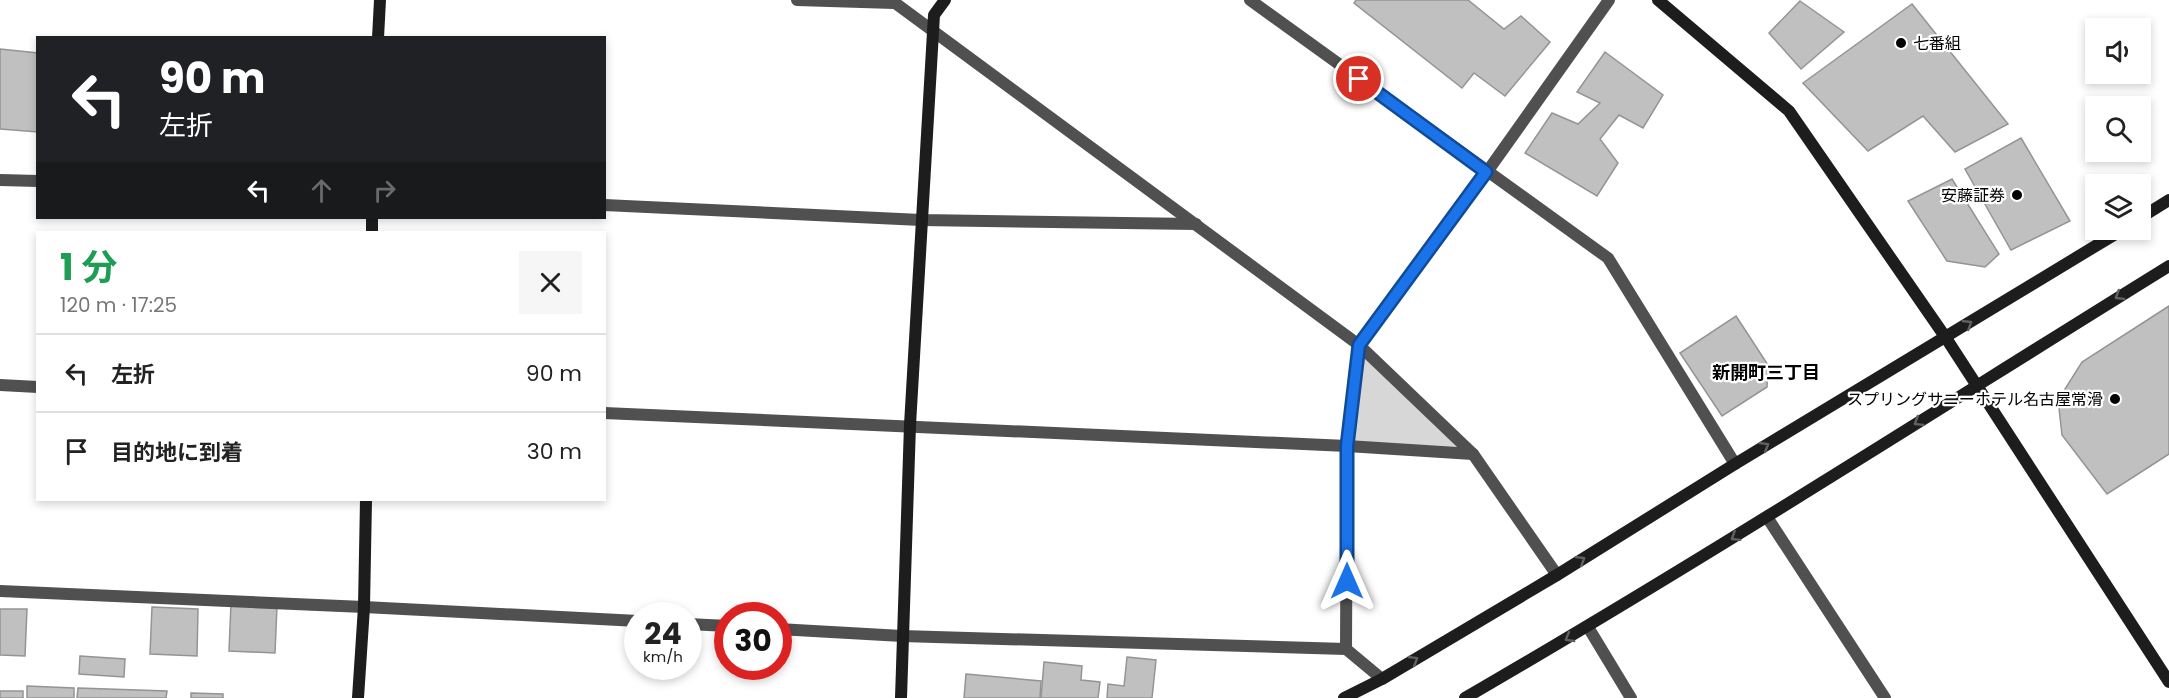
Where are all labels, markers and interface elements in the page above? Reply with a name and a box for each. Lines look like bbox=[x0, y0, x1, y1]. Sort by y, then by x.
map controls bbox=[2085, 18, 2151, 240]
button: sound bbox=[2085, 18, 2151, 84]
place label: 七番組 bbox=[1913, 32, 1961, 55]
marker: 七番組 bbox=[1894, 36, 1908, 50]
text: 90 m bbox=[159, 49, 266, 108]
pin bbox=[1333, 53, 1384, 104]
icon: left bbox=[60, 60, 138, 138]
icon: arrive bbox=[1342, 62, 1375, 95]
button: search bbox=[2085, 96, 2151, 162]
text: 左折 bbox=[159, 107, 213, 144]
icon: left bbox=[242, 174, 275, 207]
icon: ahead bbox=[305, 174, 338, 207]
icon: right bbox=[368, 174, 401, 207]
button: layers bbox=[2085, 174, 2151, 240]
place label: 安藤証券 bbox=[1941, 184, 2005, 207]
marker: 安藤証券 bbox=[2010, 188, 2024, 202]
text: 1 分 bbox=[60, 242, 117, 293]
button: close bbox=[519, 251, 582, 314]
one-way arrow bbox=[2115, 289, 2125, 301]
text: 120 m · 17:25 bbox=[60, 291, 177, 319]
one-way arrow bbox=[1962, 320, 1972, 332]
icon: left bbox=[60, 357, 93, 390]
text: 90 m bbox=[526, 358, 582, 389]
text: 左折 bbox=[111, 359, 155, 390]
district label: 新開町三丁目 bbox=[1712, 360, 1820, 385]
place label: スプリングサニーホテル名古屋常滑 bbox=[1847, 388, 2103, 411]
marker: スプリングサニーホテル名古屋常滑 bbox=[2108, 392, 2122, 406]
one-way arrow bbox=[1914, 414, 1924, 426]
icon: arrive bbox=[60, 435, 93, 468]
text: 30 m bbox=[527, 436, 582, 467]
text: 目的地に到着 bbox=[111, 437, 243, 468]
one-way arrow bbox=[1759, 442, 1769, 454]
one-way arrow bbox=[1731, 529, 1741, 541]
position arrow bbox=[1315, 549, 1379, 613]
one-way arrow bbox=[1575, 556, 1585, 568]
speed limit sign: 30 bbox=[714, 602, 792, 680]
text: 24 bbox=[644, 612, 682, 655]
one-way arrow bbox=[1565, 631, 1575, 642]
text: km/h bbox=[643, 646, 683, 667]
one-way arrow bbox=[1408, 656, 1418, 668]

